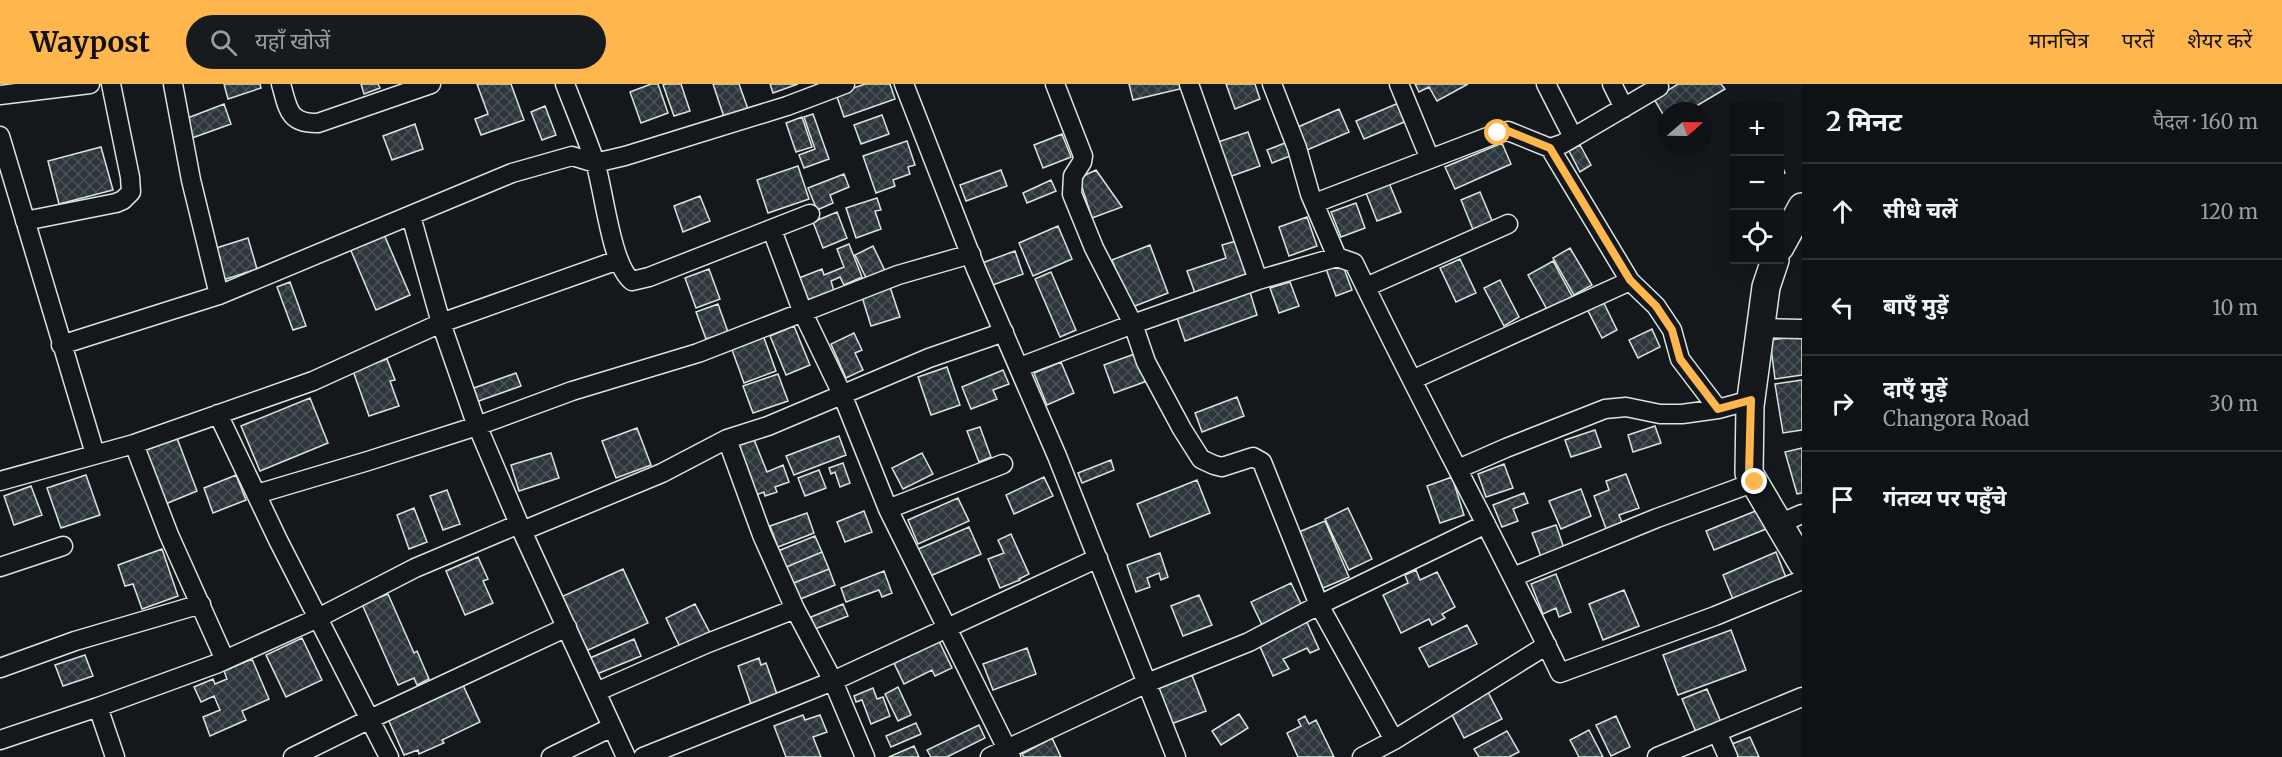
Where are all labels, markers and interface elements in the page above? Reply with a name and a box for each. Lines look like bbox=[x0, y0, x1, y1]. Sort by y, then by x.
search box bbox=[186, 15, 606, 69]
text: Waypost bbox=[30, 24, 150, 60]
icon: search bbox=[207, 26, 240, 59]
text: यहाँ खोजें bbox=[255, 27, 330, 55]
text: मानचित्र bbox=[2029, 27, 2089, 54]
text: परतें bbox=[2122, 27, 2154, 54]
text: शेयर करें bbox=[2187, 27, 2252, 54]
north arrow bbox=[1658, 102, 1712, 156]
map controls bbox=[1730, 102, 1784, 264]
button: + bbox=[1730, 102, 1784, 156]
text: 2 मिनट bbox=[1826, 105, 1902, 138]
text: पैदल · 160 m bbox=[2153, 109, 2258, 134]
route start bbox=[1484, 119, 1510, 145]
button: − bbox=[1730, 156, 1784, 210]
icon: ahead bbox=[1826, 195, 1859, 228]
text: सीधे चलें bbox=[1883, 196, 1958, 224]
text: 120 m bbox=[2200, 199, 2258, 224]
button: locate bbox=[1730, 210, 1784, 264]
icon: left bbox=[1826, 291, 1859, 324]
text: बाएँ मुड़ें bbox=[1883, 292, 1949, 320]
text: 10 m bbox=[2212, 295, 2258, 320]
text: दाएँ मुड़ें bbox=[1883, 375, 1947, 403]
icon: right bbox=[1826, 387, 1859, 420]
text: 30 m bbox=[2209, 391, 2258, 416]
text: Changora Road bbox=[1883, 406, 2029, 431]
route end bbox=[1741, 468, 1767, 494]
icon: arrive bbox=[1826, 483, 1859, 516]
text: गंतव्य पर पहुँचे bbox=[1883, 484, 2007, 512]

